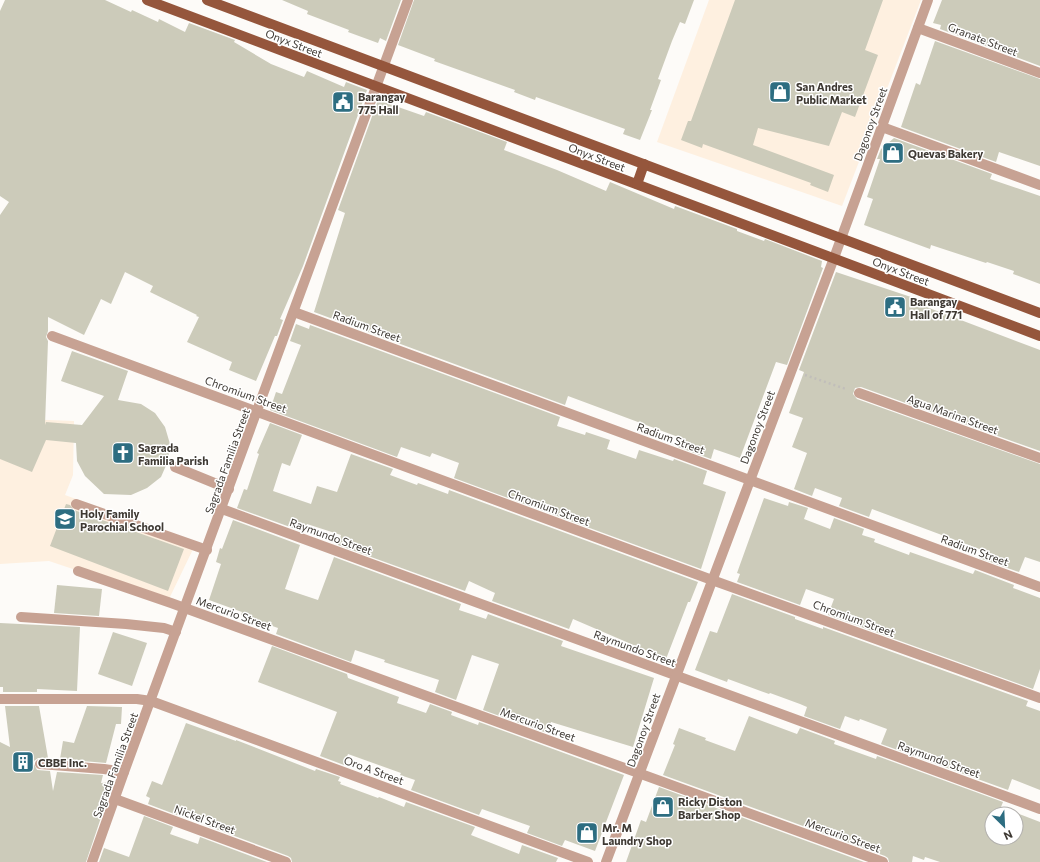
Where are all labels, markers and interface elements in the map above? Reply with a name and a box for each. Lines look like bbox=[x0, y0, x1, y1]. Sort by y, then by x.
street label: Granate Street bbox=[946, 20, 1020, 58]
street label: Onyx Street bbox=[264, 26, 325, 60]
shop icon: San Andres Public Market bbox=[767, 79, 793, 105]
place label: San Andres Public Market bbox=[796, 80, 867, 106]
street label: Dagonoy Street bbox=[851, 85, 890, 163]
public building icon: Barangay 775 Hall bbox=[330, 89, 356, 115]
place label: Barangay 775 Hall bbox=[358, 90, 405, 116]
street label: Onyx Street bbox=[567, 140, 628, 174]
shop icon: Quevas Bakery bbox=[880, 140, 906, 166]
place label: Quevas Bakery bbox=[908, 147, 983, 160]
street label: Onyx Street bbox=[871, 254, 932, 288]
public building icon: Barangay Hall of 771 bbox=[882, 294, 908, 320]
place label: Barangay Hall of 771 bbox=[910, 295, 962, 321]
street label: Radium Street bbox=[331, 308, 403, 344]
street label: Chromium Street bbox=[203, 373, 289, 415]
street label: Dagonoy Street bbox=[737, 388, 777, 466]
street label: Agua Marina Street bbox=[906, 391, 1001, 437]
street label: Sagrada Familia Street bbox=[202, 406, 252, 516]
street label: Radium Street bbox=[635, 420, 707, 456]
church icon: Sagrada Familia Parish bbox=[110, 440, 136, 466]
place label: Sagrada Familia Parish bbox=[138, 441, 209, 467]
street label: Chromium Street bbox=[506, 486, 592, 528]
school or university icon: Holy Family Parochial School bbox=[52, 506, 78, 532]
place label: Holy Family Parochial School bbox=[80, 507, 164, 533]
street label: Raymundo Street bbox=[288, 515, 374, 557]
street label: Radium Street bbox=[939, 532, 1011, 568]
street label: Mercurio Street bbox=[195, 593, 274, 633]
street label: Chromium Street bbox=[811, 597, 897, 639]
street label: Raymundo Street bbox=[592, 627, 678, 669]
street label: Dagonoy Street bbox=[624, 691, 663, 769]
street label: Mercurio Street bbox=[499, 704, 578, 744]
street label: Sagrada Familia Street bbox=[90, 710, 140, 820]
street label: Raymundo Street bbox=[896, 738, 982, 780]
building icon: CBBE Inc. bbox=[10, 749, 36, 775]
street label: Oro A Street bbox=[342, 753, 406, 787]
place label: CBBE Inc. bbox=[38, 756, 87, 769]
shop icon: Ricky Diston Barber Shop bbox=[650, 794, 676, 820]
place label: Ricky Diston Barber Shop bbox=[678, 795, 742, 821]
street label: Nickel Street bbox=[173, 802, 238, 836]
north arrow bbox=[984, 806, 1024, 846]
street label: Mercurio Street bbox=[804, 815, 883, 855]
shop icon: Mr. M Laundry Shop bbox=[574, 820, 600, 846]
place label: Mr. M Laundry Shop bbox=[602, 821, 672, 847]
text: N bbox=[1002, 828, 1015, 843]

